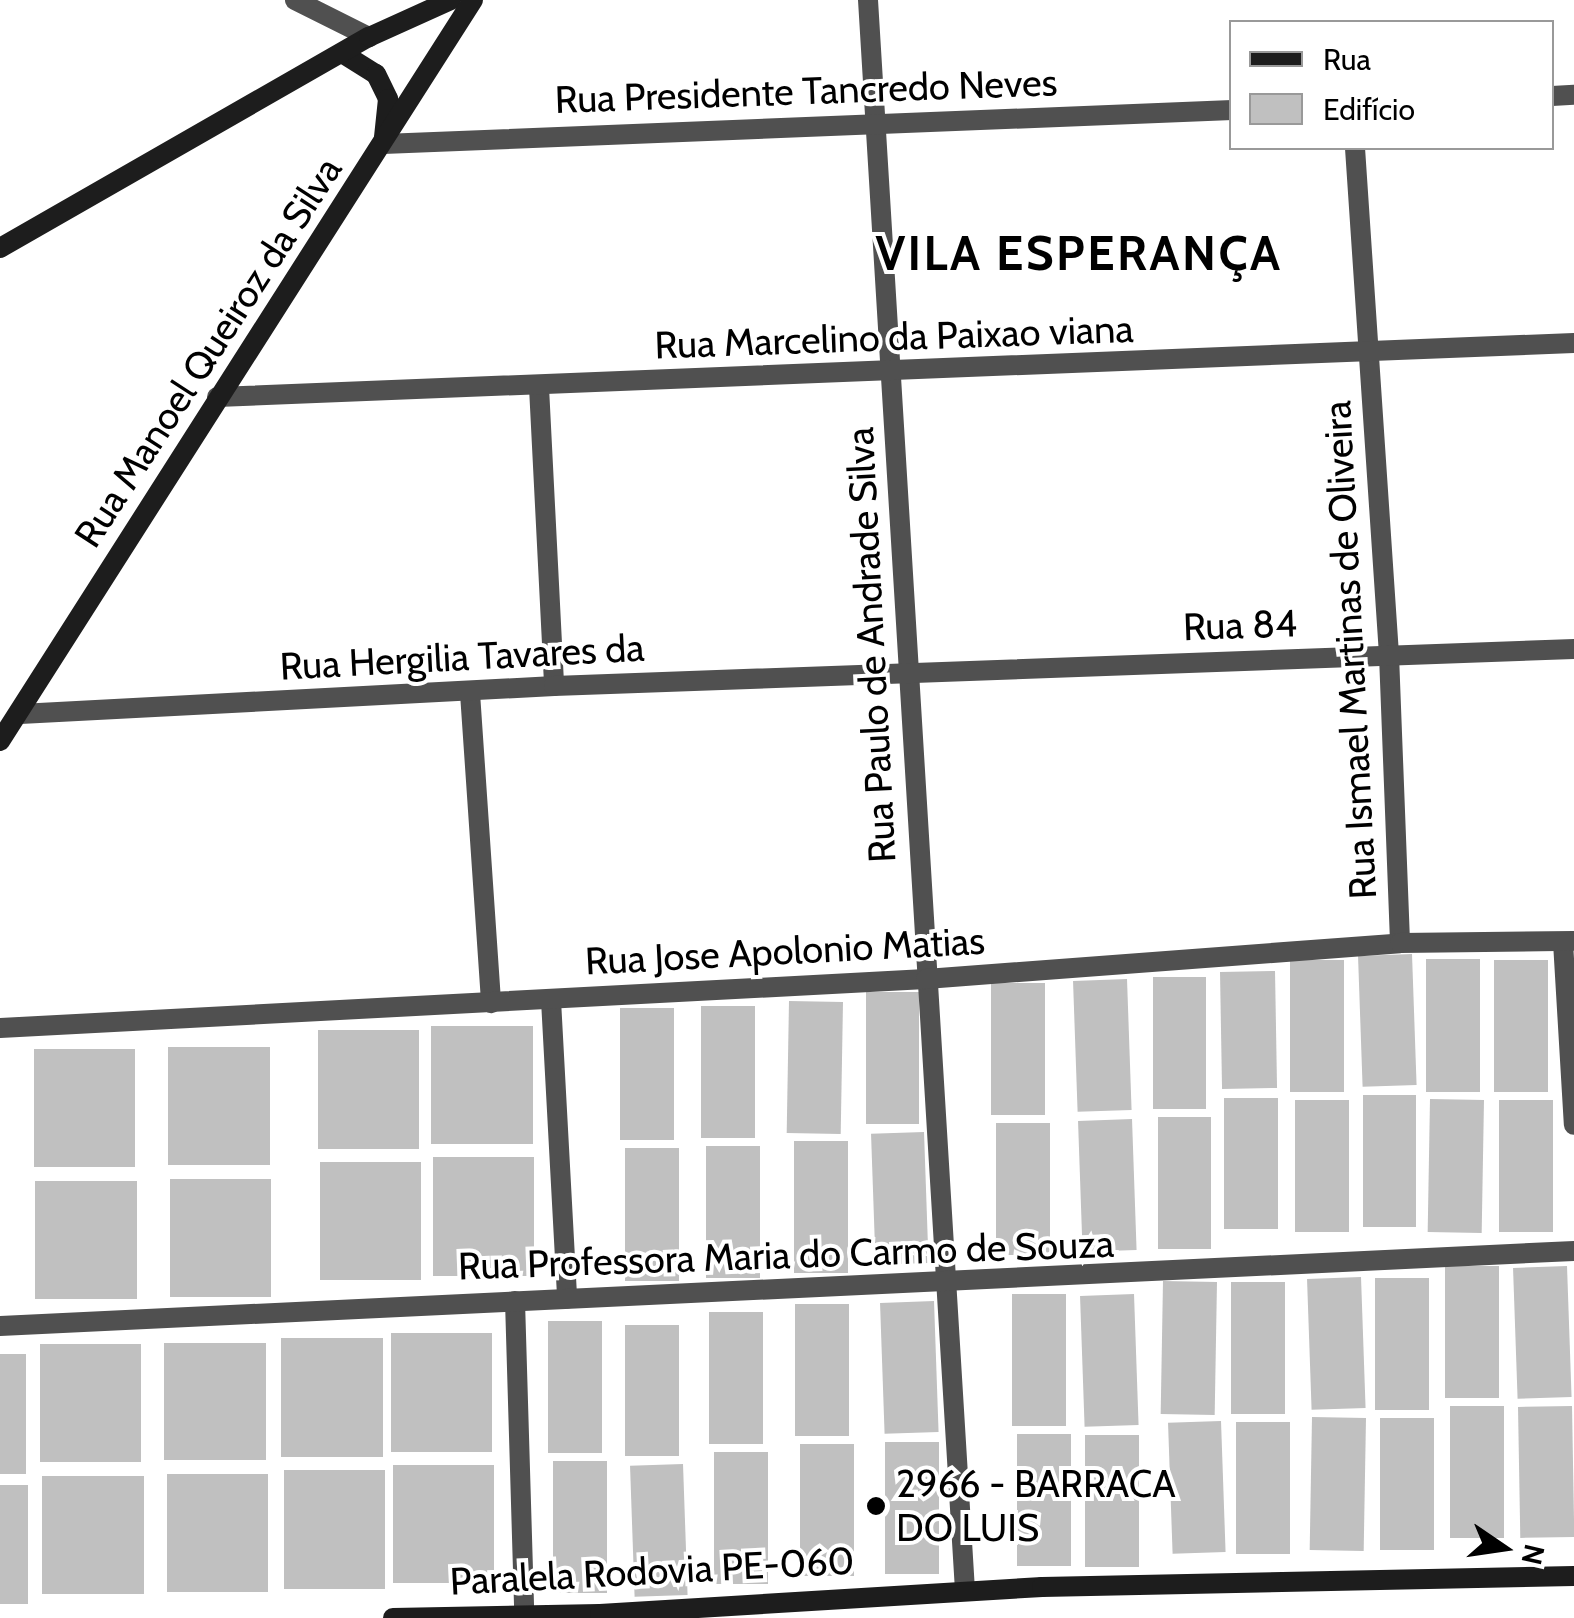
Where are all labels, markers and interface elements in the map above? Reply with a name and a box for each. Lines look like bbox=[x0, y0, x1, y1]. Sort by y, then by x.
legend bbox=[1229, 20, 1554, 150]
text: Rua bbox=[1323, 41, 1371, 78]
street label: Rua Presidente Tancredo Neves bbox=[554, 59, 1058, 123]
text: Edifício bbox=[1323, 91, 1415, 128]
street label: Rua Manoel Queiroz da Silva bbox=[65, 149, 351, 555]
district label: VILA ESPERANÇA bbox=[875, 225, 1283, 283]
street label: Rua Marcelino da Paixao viana bbox=[654, 306, 1134, 368]
street label: Rua Ismael Martinas de Oliveira bbox=[1314, 400, 1386, 900]
street label: Rua Paulo de Andrade Silva bbox=[837, 426, 905, 864]
street label: Rua 84 bbox=[1182, 600, 1298, 650]
street label: Rua Hergilia Tavares da bbox=[279, 625, 645, 689]
street label: Rua Jose Apolonio Matias bbox=[584, 918, 986, 984]
street label: Rua Professora Maria do Carmo de Souza bbox=[457, 1221, 1115, 1289]
place label: 2966 - BARRACA DO LUIS bbox=[896, 1461, 1176, 1550]
marker: 2966 - BARRACA DO LUIS bbox=[865, 1495, 887, 1517]
north arrow bbox=[1454, 1498, 1554, 1598]
street label: Paralela Rodovia PE-060 bbox=[449, 1538, 855, 1604]
text: N bbox=[1514, 1541, 1552, 1568]

